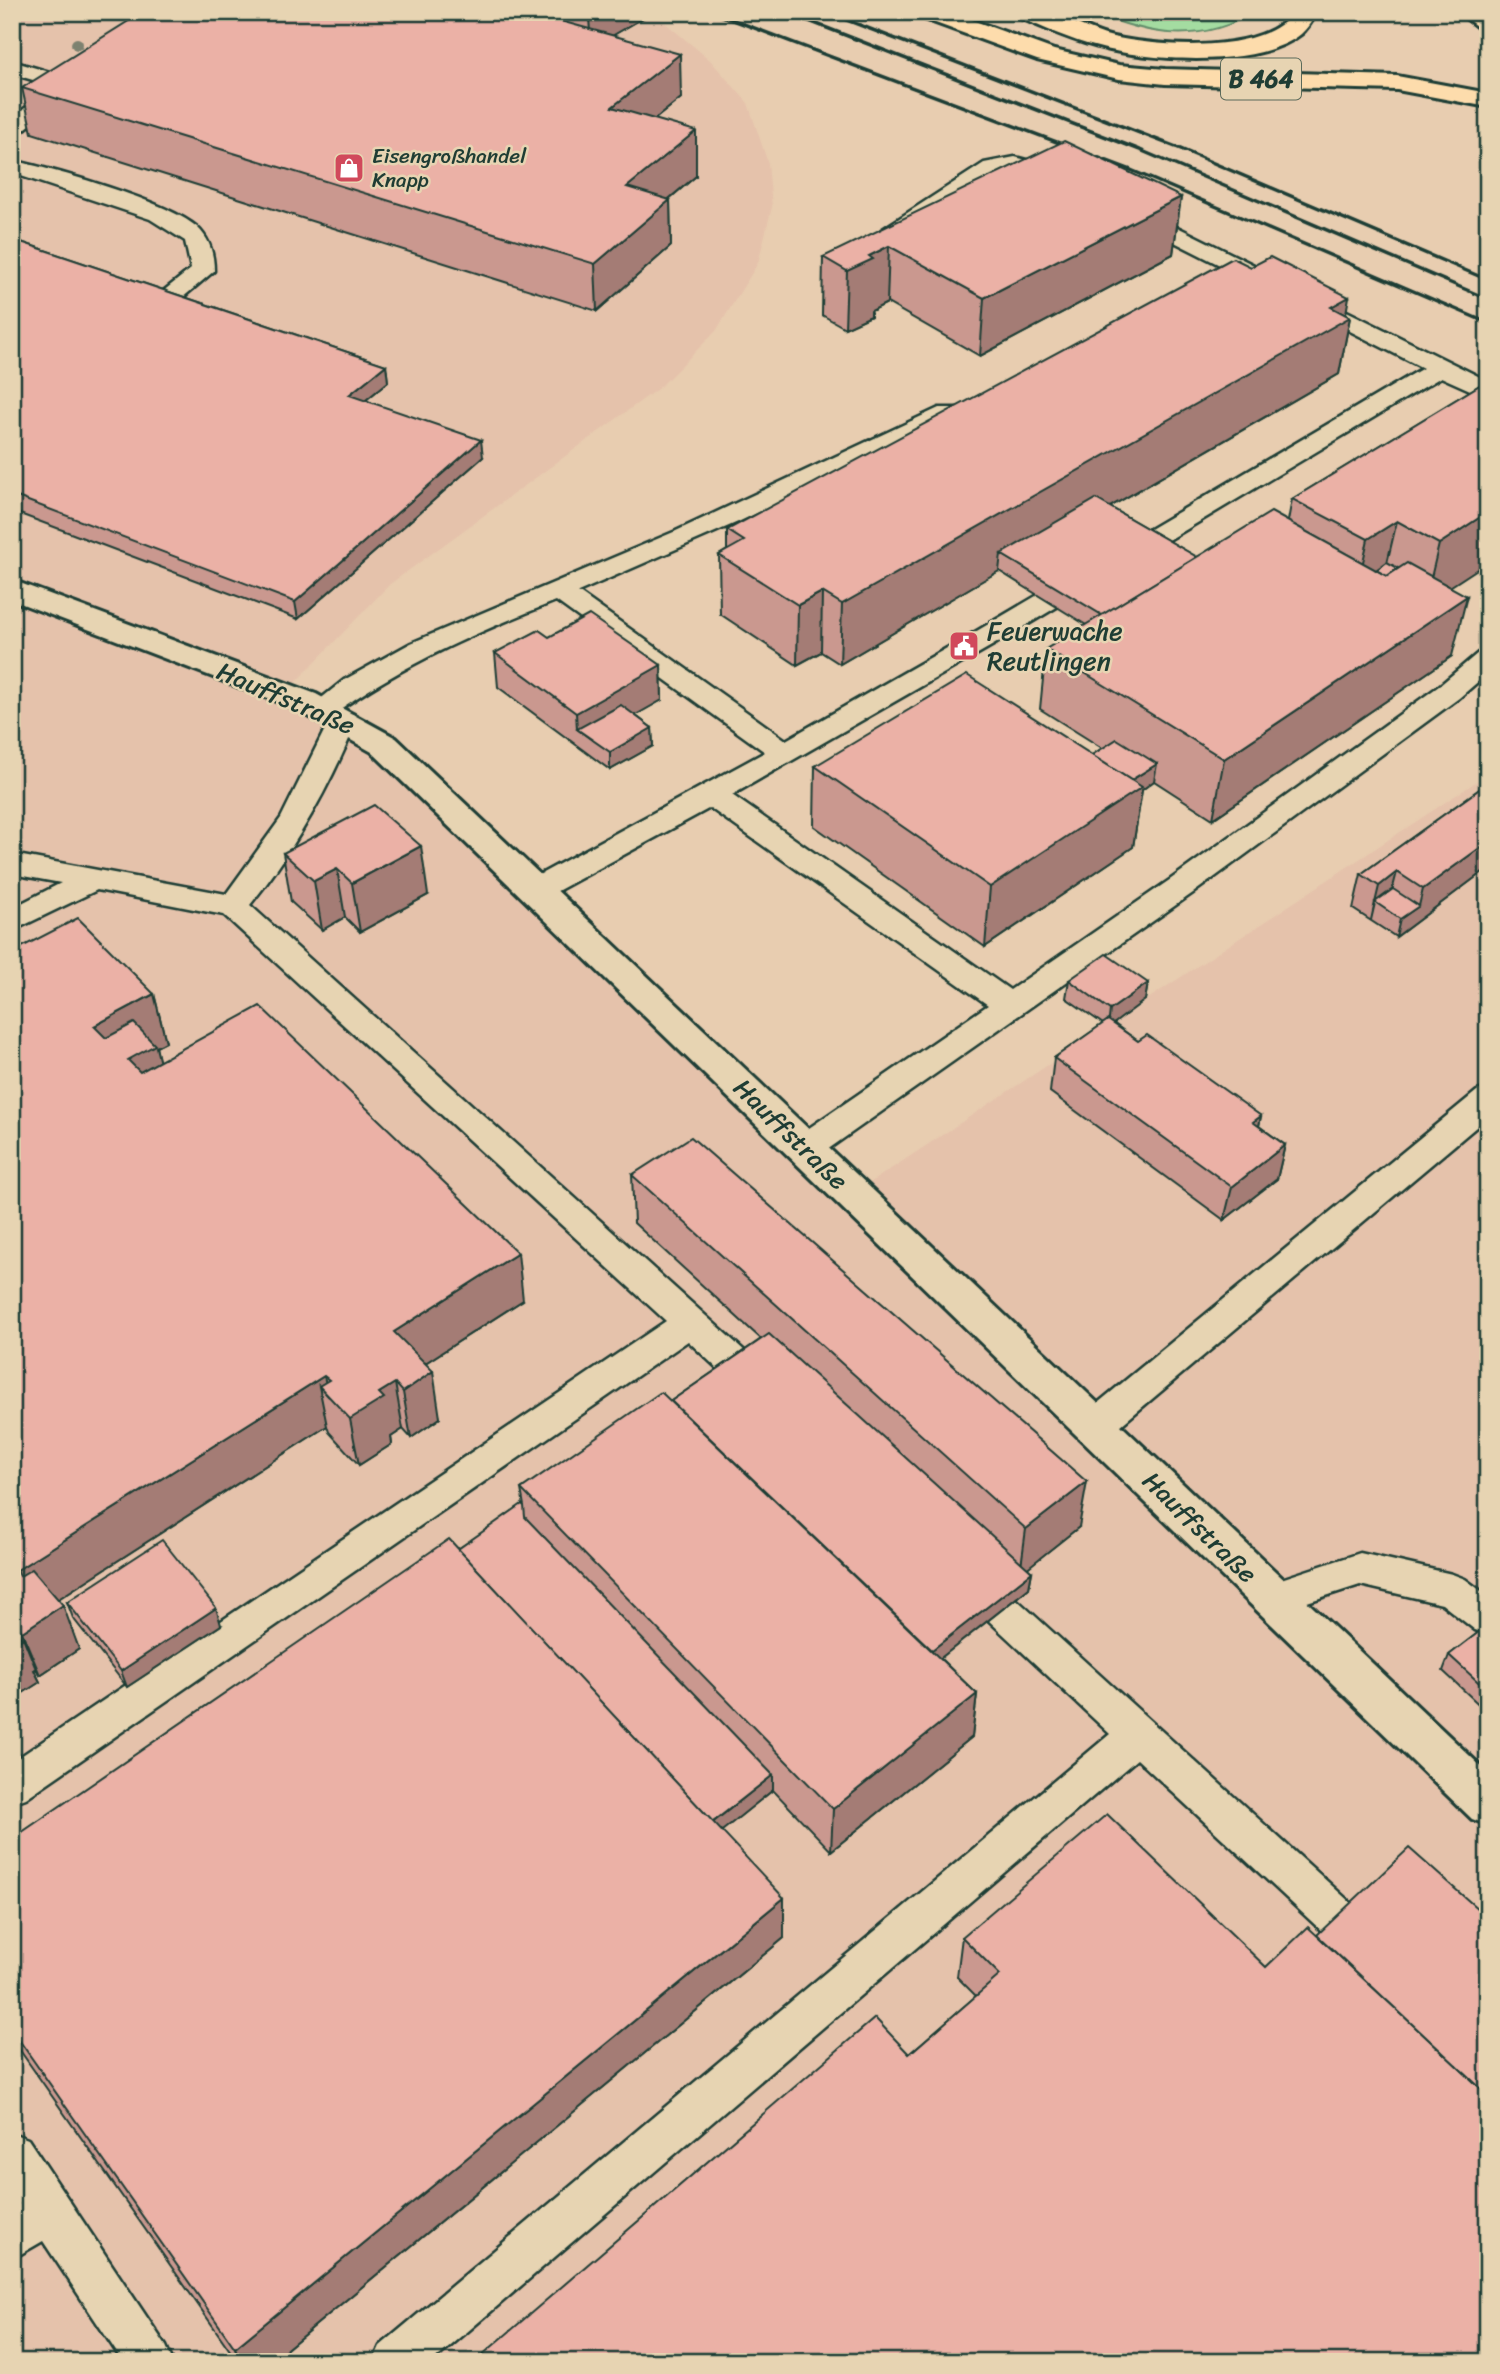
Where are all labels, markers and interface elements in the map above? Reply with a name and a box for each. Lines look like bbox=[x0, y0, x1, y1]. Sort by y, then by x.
road number: B 464 bbox=[1221, 58, 1301, 100]
place label: Eisengroßhandel Knapp bbox=[372, 137, 527, 199]
shop icon: Eisengroßhandel Knapp bbox=[332, 151, 366, 185]
place label: Feuerwache Reutlingen bbox=[987, 608, 1123, 684]
public building icon: Feuerwache Reutlingen bbox=[947, 629, 981, 663]
street label: Hauffstraße bbox=[209, 648, 363, 748]
street label: Hauffstraße bbox=[722, 1066, 860, 1202]
street label: Hauffstraße bbox=[1131, 1459, 1269, 1595]

